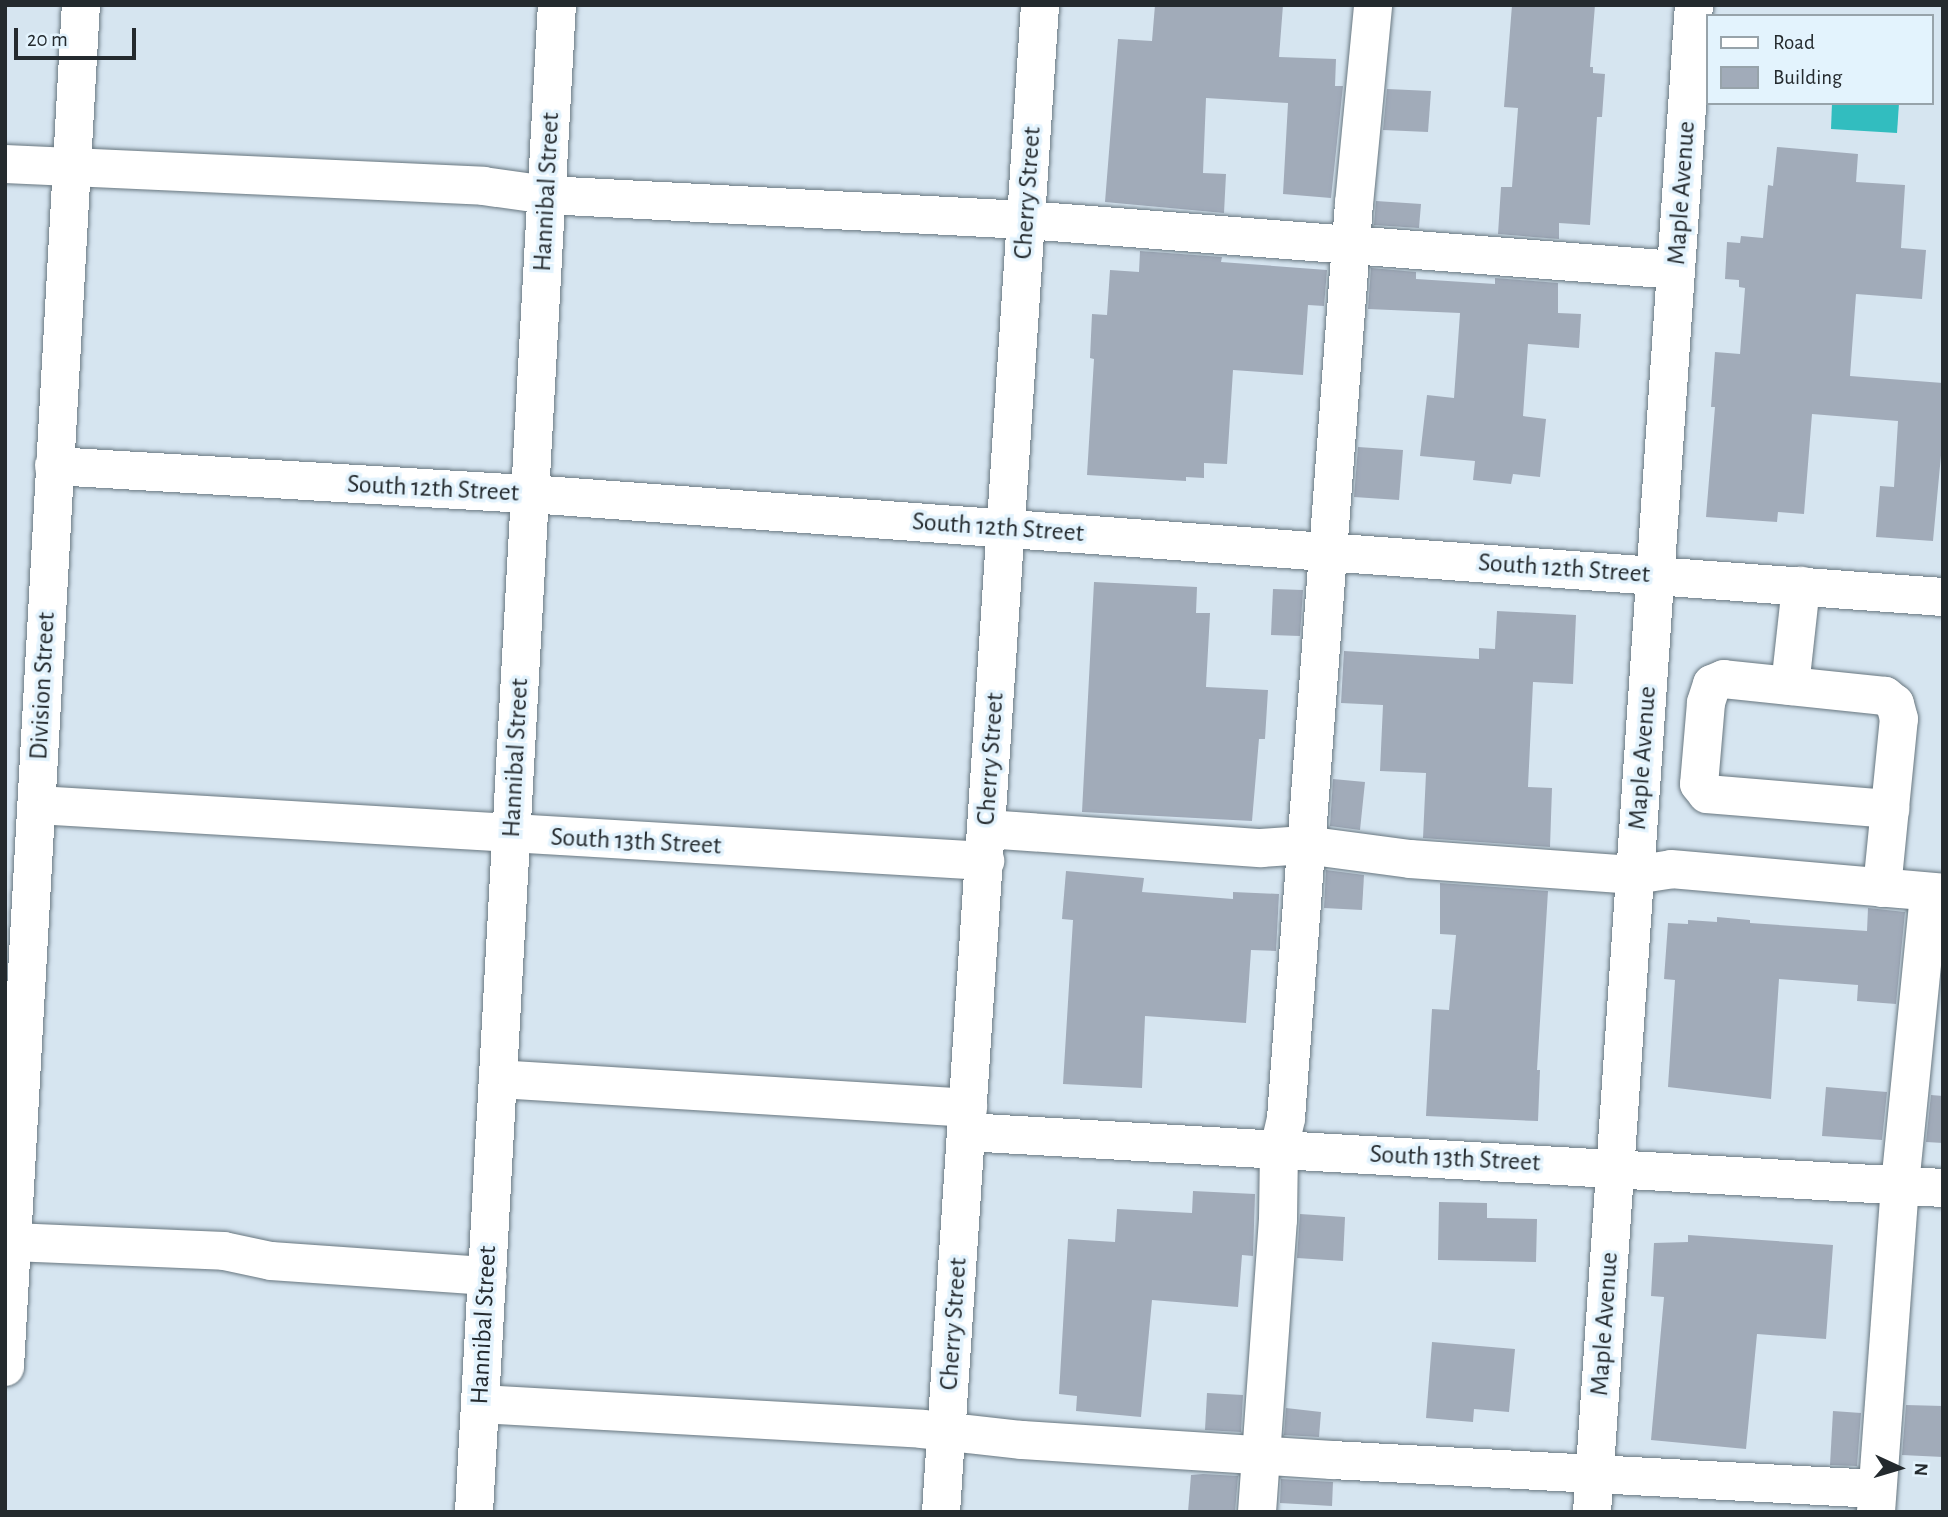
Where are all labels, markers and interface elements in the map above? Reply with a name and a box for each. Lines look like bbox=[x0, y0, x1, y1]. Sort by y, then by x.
scale bar bbox=[18, 14, 140, 58]
legend bbox=[1706, 14, 1934, 105]
text: 20 m bbox=[27, 29, 68, 50]
text: Road bbox=[1773, 32, 1815, 53]
text: Building bbox=[1773, 67, 1842, 88]
street label: Hannibal Street bbox=[527, 112, 567, 272]
street label: Maple Avenue bbox=[1661, 120, 1703, 266]
street label: Cherry Street bbox=[1008, 126, 1048, 260]
street label: South 12th Street bbox=[346, 469, 520, 509]
street label: South 12th Street bbox=[911, 506, 1085, 550]
street label: South 12th Street bbox=[1477, 547, 1651, 591]
street label: Division Street bbox=[24, 611, 62, 761]
street label: Hannibal Street bbox=[496, 678, 536, 838]
street label: Maple Avenue bbox=[1622, 685, 1664, 831]
street label: Cherry Street bbox=[971, 692, 1011, 826]
street label: South 13th Street bbox=[550, 822, 722, 862]
street label: South 13th Street bbox=[1369, 1139, 1541, 1179]
street label: Hannibal Street bbox=[464, 1245, 504, 1405]
street label: Maple Avenue bbox=[1584, 1251, 1626, 1397]
street label: Cherry Street bbox=[934, 1257, 974, 1391]
north arrow bbox=[1864, 1433, 1934, 1503]
text: N bbox=[1911, 1462, 1930, 1477]

